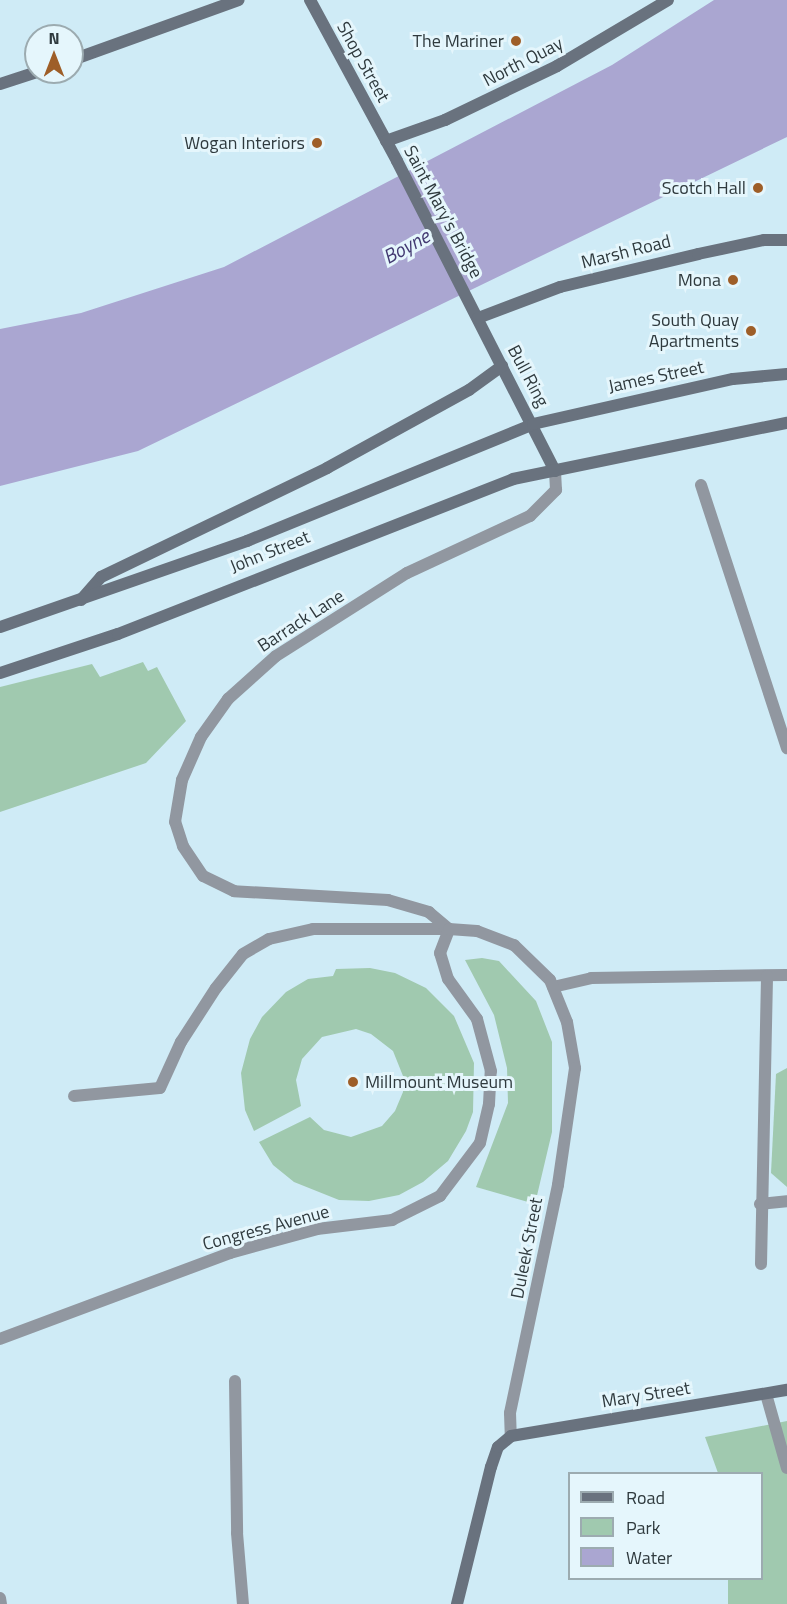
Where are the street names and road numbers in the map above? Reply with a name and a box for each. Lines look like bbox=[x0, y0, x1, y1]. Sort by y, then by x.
street label: Shop Street bbox=[332, 18, 394, 106]
street label: North Quay bbox=[479, 33, 567, 91]
street label: Saint Mary's Bridge bbox=[399, 142, 487, 282]
street label: Marsh Road bbox=[579, 230, 673, 274]
street label: Bull Ring bbox=[503, 341, 553, 411]
street label: James Street bbox=[606, 356, 706, 398]
street label: John Street bbox=[227, 526, 313, 578]
street label: Barrack Lane bbox=[254, 585, 348, 657]
street label: Duleek Street bbox=[507, 1196, 547, 1300]
street label: Congress Avenue bbox=[200, 1201, 332, 1255]
street label: Mary Street bbox=[600, 1377, 692, 1413]

